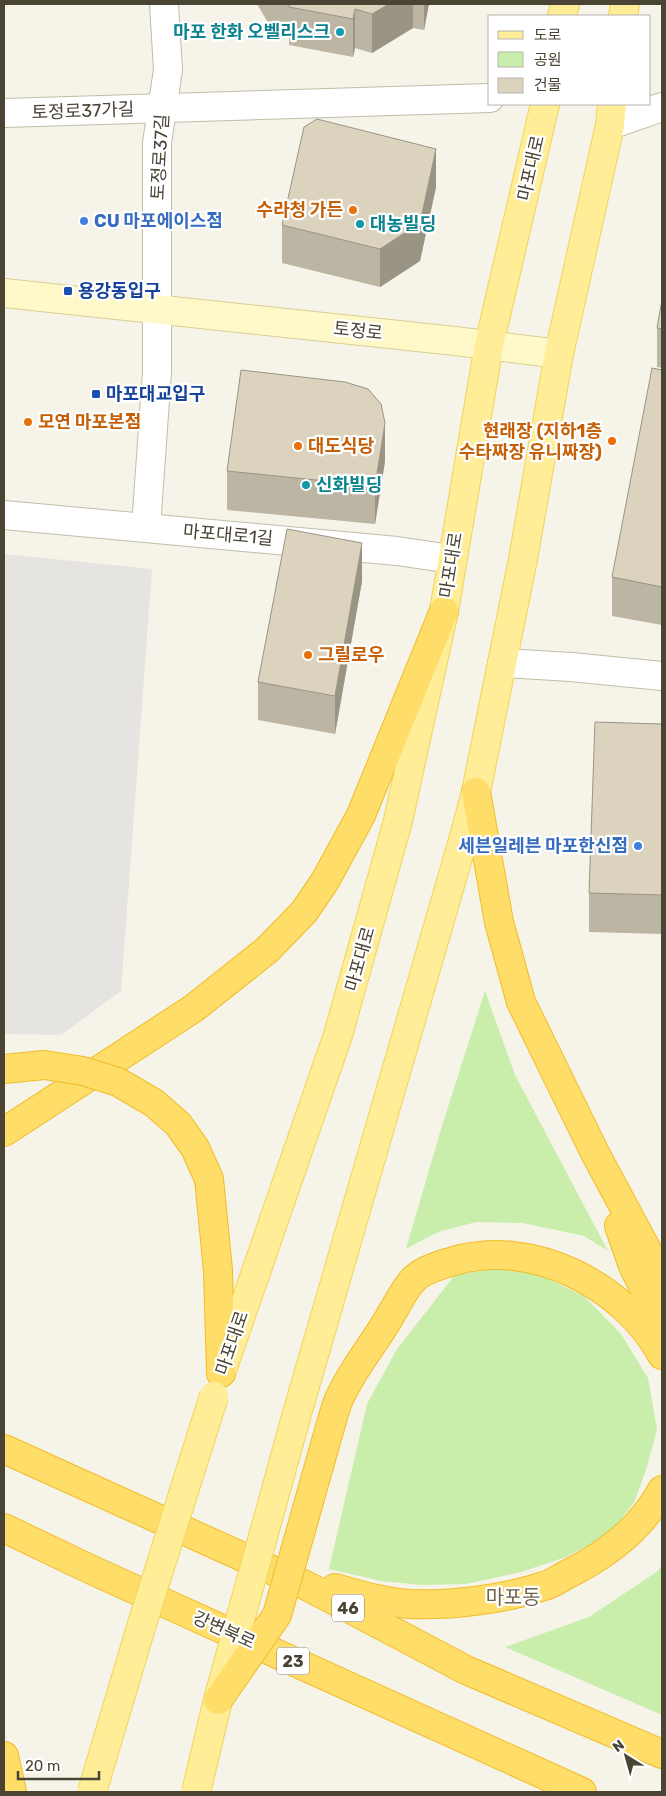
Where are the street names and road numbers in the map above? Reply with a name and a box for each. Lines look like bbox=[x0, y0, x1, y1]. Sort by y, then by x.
street label: 토정로37가길 bbox=[31, 98, 135, 124]
street label: 토정로37길 bbox=[147, 113, 173, 201]
street label: 마포대로 bbox=[513, 133, 549, 203]
street label: 토정로 bbox=[332, 317, 384, 345]
street label: 마포대로1길 bbox=[182, 520, 274, 550]
street label: 마포대로 bbox=[435, 531, 467, 599]
street label: 마포대로 bbox=[340, 924, 380, 994]
street label: 마포대로 bbox=[211, 1308, 253, 1378]
road number: 46 bbox=[332, 1595, 364, 1622]
street label: 강변북로 bbox=[189, 1606, 259, 1654]
road number: 23 bbox=[277, 1648, 309, 1674]

